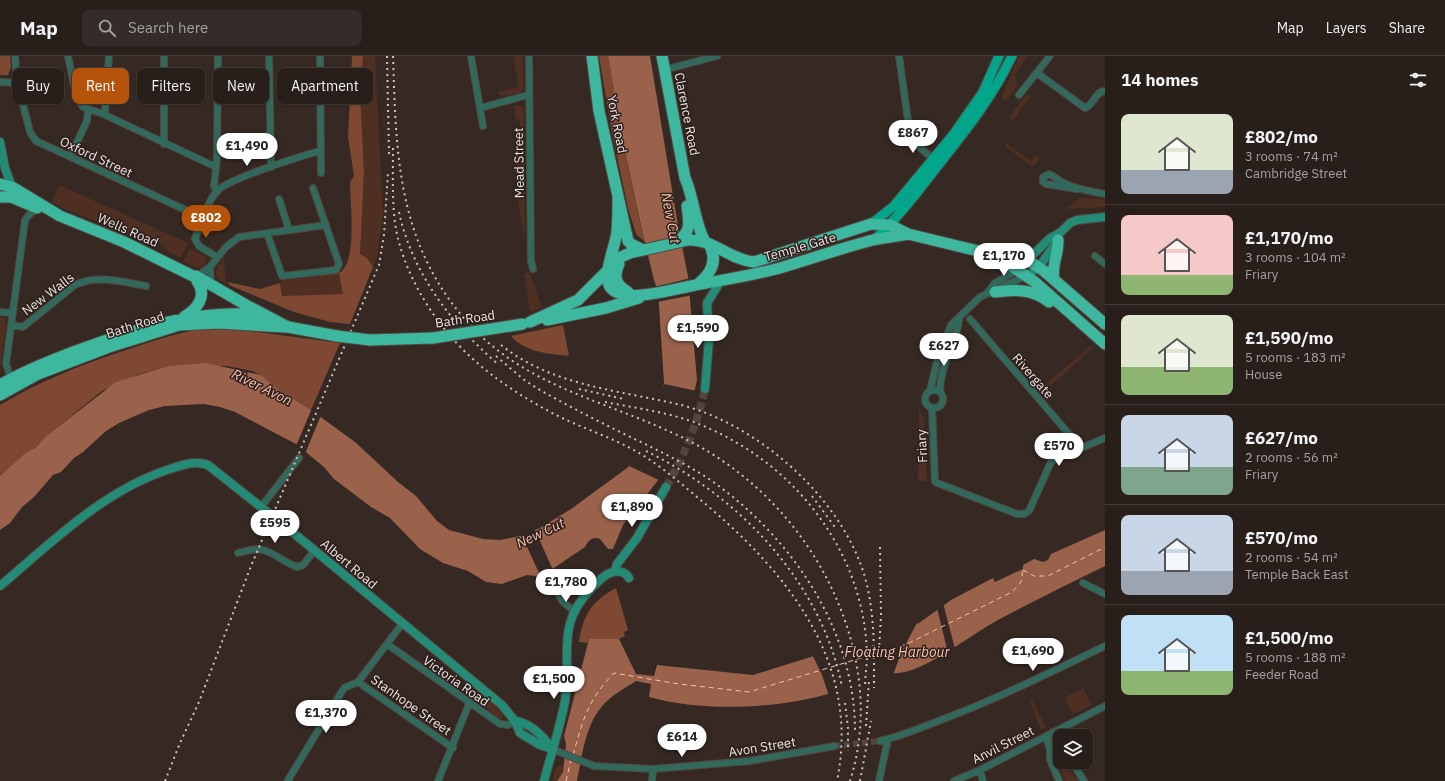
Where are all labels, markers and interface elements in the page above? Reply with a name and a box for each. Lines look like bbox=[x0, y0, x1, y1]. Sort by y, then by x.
search box bbox=[82, 10, 362, 46]
text: Map bbox=[20, 16, 58, 40]
icon: search bbox=[96, 17, 118, 39]
text: Search here bbox=[128, 18, 208, 37]
text: Map bbox=[1277, 19, 1304, 37]
text: Layers bbox=[1326, 19, 1367, 37]
text: Share bbox=[1389, 19, 1425, 37]
chip: Buy bbox=[12, 68, 64, 104]
chip: Rent bbox=[72, 68, 129, 104]
chip: Filters bbox=[137, 68, 205, 104]
chip: New bbox=[213, 68, 269, 104]
chip: Apartment bbox=[277, 68, 373, 104]
text: 14 homes bbox=[1121, 69, 1198, 91]
icon: filters bbox=[1407, 69, 1429, 91]
street label: Clarence Road bbox=[671, 71, 703, 157]
street label: York Road bbox=[603, 93, 631, 155]
pin: £867 bbox=[889, 120, 937, 154]
text: £867 bbox=[898, 124, 928, 141]
text: £802/mo bbox=[1245, 126, 1318, 148]
street label: Mead Street bbox=[510, 127, 528, 199]
icon: home bbox=[1153, 130, 1201, 178]
street label: Oxford Street bbox=[57, 133, 135, 181]
pin: £1,490 bbox=[214, 133, 280, 167]
text: £1,490 bbox=[226, 137, 268, 154]
text: 3 rooms · 74 m² bbox=[1245, 148, 1338, 165]
text: Cambridge Street bbox=[1245, 165, 1347, 182]
water label: New Cut bbox=[657, 191, 685, 245]
pin: £802 bbox=[182, 205, 230, 239]
street label: Wells Road bbox=[95, 209, 161, 251]
text: £802 bbox=[191, 209, 221, 226]
text: £1,170/mo bbox=[1245, 227, 1333, 249]
street label: Temple Gate bbox=[762, 229, 838, 265]
icon: home bbox=[1153, 231, 1201, 279]
pin: £1,170 bbox=[971, 243, 1037, 277]
text: £1,170 bbox=[983, 247, 1025, 264]
text: 3 rooms · 104 m² bbox=[1245, 249, 1346, 266]
text: Friary bbox=[1245, 266, 1278, 283]
street label: New Walls bbox=[19, 269, 77, 319]
street label: Bath Road bbox=[434, 306, 496, 332]
street label: Bath Road bbox=[104, 308, 166, 342]
pin: £1,590 bbox=[665, 315, 731, 349]
text: £1,590 bbox=[677, 319, 719, 336]
text: £1,590/mo bbox=[1245, 327, 1333, 349]
icon: home bbox=[1153, 331, 1201, 379]
pin: £627 bbox=[920, 333, 968, 367]
text: £627 bbox=[929, 337, 959, 354]
text: 5 rooms · 183 m² bbox=[1245, 349, 1346, 366]
street label: Rivergate bbox=[1009, 350, 1057, 402]
water label: River Avon bbox=[229, 365, 295, 409]
text: House bbox=[1245, 366, 1282, 383]
text: £627/mo bbox=[1245, 427, 1318, 449]
street label: Friary bbox=[913, 428, 931, 463]
icon: home bbox=[1153, 431, 1201, 479]
pin: £570 bbox=[1035, 433, 1083, 467]
text: £570 bbox=[1044, 437, 1074, 454]
text: 2 rooms · 56 m² bbox=[1245, 449, 1338, 466]
text: Friary bbox=[1245, 466, 1278, 483]
pin: £1,890 bbox=[599, 494, 665, 528]
text: £1,890 bbox=[611, 498, 653, 515]
pin: £595 bbox=[251, 510, 299, 544]
water label: New Cut bbox=[513, 513, 567, 552]
text: £595 bbox=[260, 514, 290, 531]
text: £570/mo bbox=[1245, 527, 1318, 549]
icon: home bbox=[1153, 531, 1201, 579]
street label: Albert Road bbox=[317, 535, 381, 593]
text: 2 rooms · 54 m² bbox=[1245, 549, 1338, 566]
text: Temple Back East bbox=[1245, 566, 1349, 583]
pin: £1,780 bbox=[533, 569, 599, 603]
text: £1,780 bbox=[545, 573, 587, 590]
text: £1,500/mo bbox=[1245, 627, 1333, 649]
icon: home bbox=[1153, 631, 1201, 679]
pin: £1,690 bbox=[1000, 638, 1066, 672]
text: £1,690 bbox=[1012, 642, 1054, 659]
water label: Floating Harbour bbox=[844, 643, 950, 661]
text: 5 rooms · 188 m² bbox=[1245, 649, 1346, 666]
street label: Victoria Road bbox=[419, 652, 493, 710]
pin: £1,500 bbox=[521, 666, 587, 700]
text: Feeder Road bbox=[1245, 666, 1319, 683]
text: £1,500 bbox=[533, 670, 575, 687]
street label: Stanhope Street bbox=[367, 671, 455, 739]
pin: £1,370 bbox=[293, 700, 359, 734]
text: £1,370 bbox=[305, 704, 347, 721]
street label: Anvil Street bbox=[969, 722, 1037, 768]
pin: £614 bbox=[658, 724, 706, 758]
text: £614 bbox=[667, 728, 697, 745]
map controls bbox=[1053, 729, 1093, 769]
button: layers bbox=[1053, 729, 1093, 769]
street label: Avon Street bbox=[727, 733, 797, 761]

